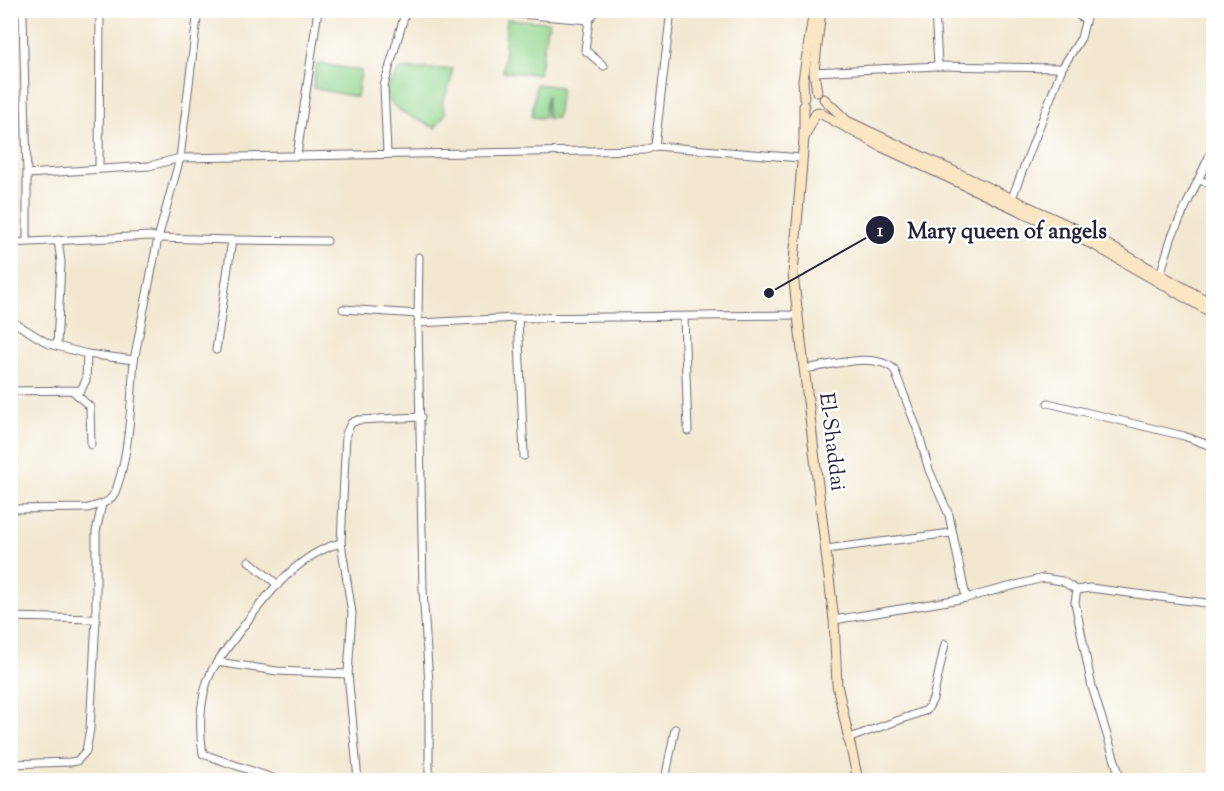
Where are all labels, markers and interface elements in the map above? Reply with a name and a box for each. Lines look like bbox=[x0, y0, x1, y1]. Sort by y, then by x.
callout: Mary queen of angels bbox=[865, 210, 1119, 250]
text: Mary queen of angels bbox=[907, 217, 1107, 249]
text: 1 bbox=[877, 219, 884, 245]
street label: El-Shaddai bbox=[810, 391, 852, 493]

